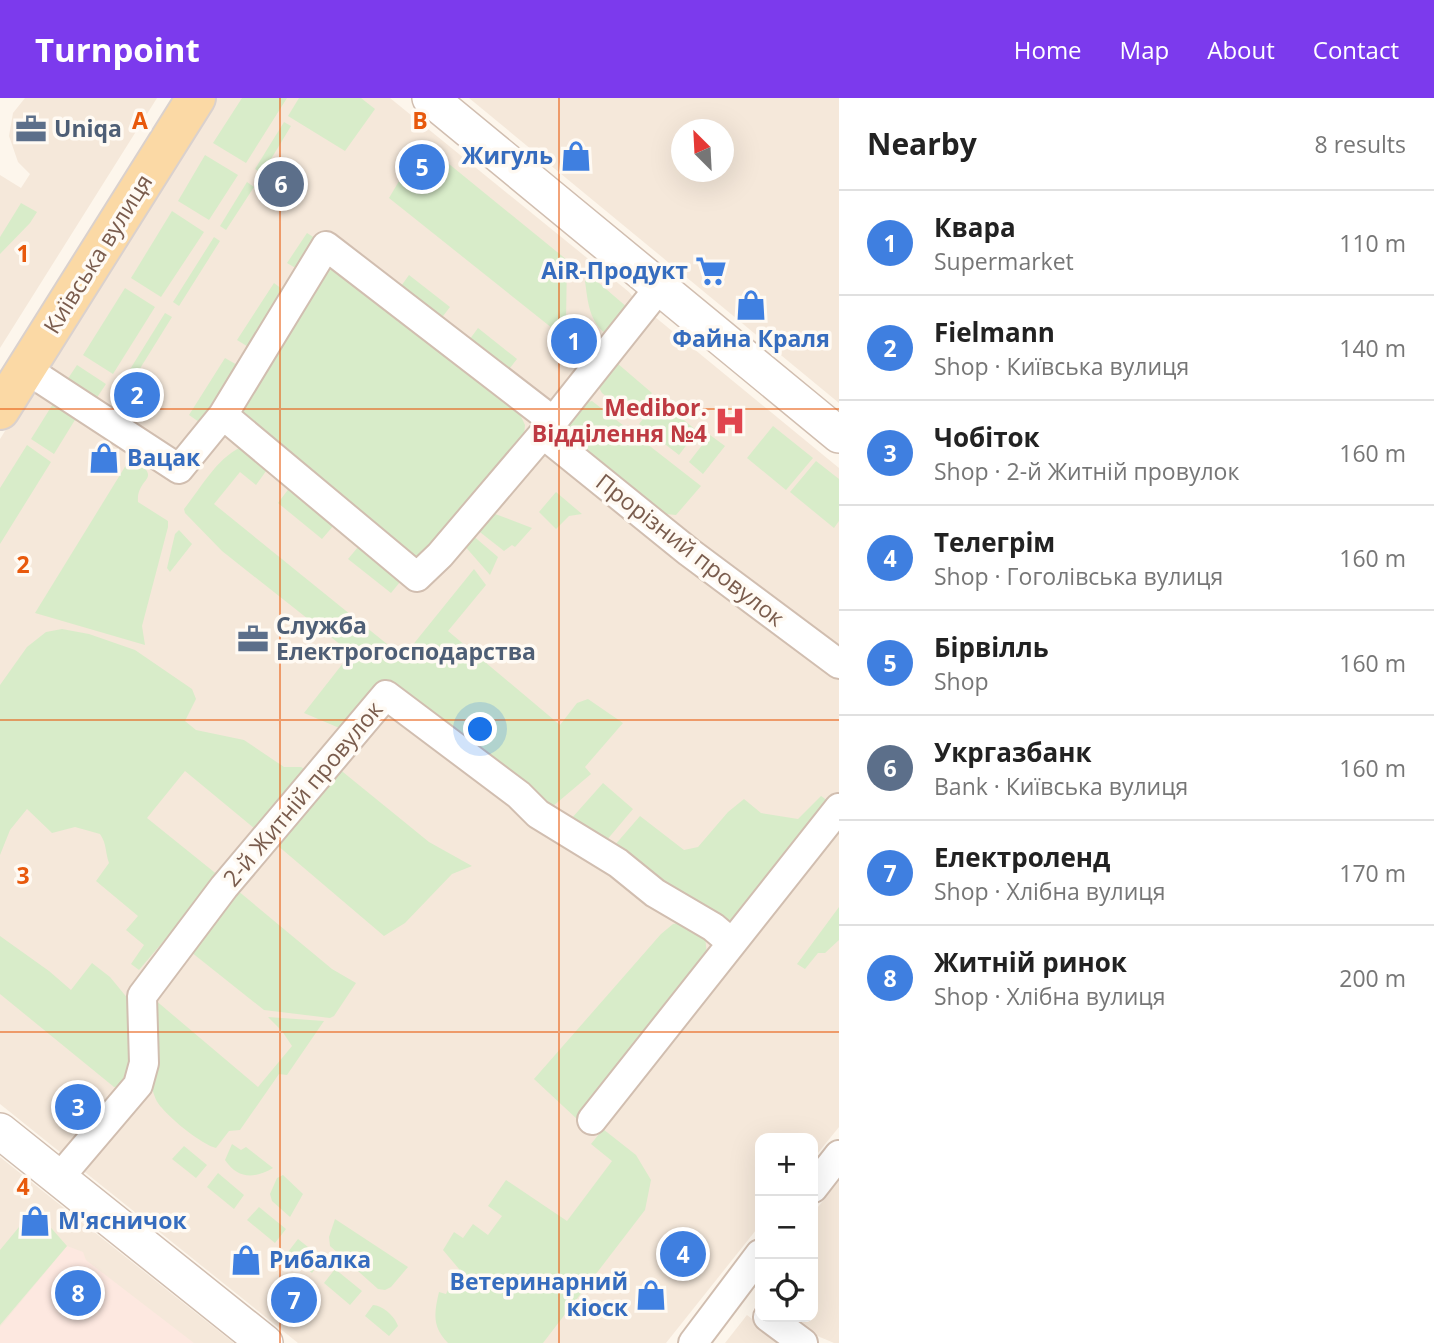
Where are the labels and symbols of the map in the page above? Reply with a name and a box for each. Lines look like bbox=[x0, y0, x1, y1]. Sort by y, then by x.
text: A bbox=[132, 104, 148, 136]
text: B bbox=[412, 104, 428, 136]
office icon: Uniqa bbox=[14, 112, 48, 146]
place label: Uniqa bbox=[54, 112, 122, 144]
north arrow bbox=[671, 119, 734, 182]
place label: Жигуль bbox=[462, 139, 553, 171]
shop icon: Жигуль bbox=[559, 139, 593, 173]
pin: 5 bbox=[399, 141, 445, 193]
pin: 6 bbox=[258, 158, 304, 210]
street label: Київська вулиця bbox=[35, 168, 159, 339]
text: 1 bbox=[16, 237, 30, 269]
place label: AiR-Продукт bbox=[541, 254, 688, 286]
supermarket icon: AiR-Продукт bbox=[694, 254, 728, 288]
shop icon: Файна Краля bbox=[734, 288, 768, 322]
pin: 1 bbox=[551, 315, 597, 367]
place label: Файна Краля bbox=[672, 322, 830, 354]
pin: 2 bbox=[114, 369, 160, 421]
place label: Medibor. Відділення №4 bbox=[532, 391, 707, 449]
hospital icon: Medibor. Відділення №4 bbox=[713, 404, 747, 438]
shop icon: Вацак bbox=[87, 441, 121, 475]
place label: Вацак bbox=[127, 441, 201, 473]
street label: Прорізний провулок bbox=[590, 465, 792, 633]
text: 2 bbox=[16, 548, 30, 580]
place label: Служба Електрогосподарства bbox=[276, 609, 536, 667]
office icon: Служба Електрогосподарства bbox=[236, 622, 270, 656]
street label: 2-й Житній провулок bbox=[215, 694, 389, 893]
your location bbox=[463, 712, 497, 746]
text: 3 bbox=[16, 859, 30, 891]
pin: 3 bbox=[55, 1081, 101, 1133]
text: 4 bbox=[16, 1170, 30, 1202]
shop icon: М'ясничок bbox=[18, 1204, 52, 1238]
place label: М'ясничок bbox=[58, 1204, 187, 1236]
pin: 4 bbox=[660, 1228, 706, 1280]
shop icon: Рибалка bbox=[229, 1243, 263, 1277]
place label: Рибалка bbox=[269, 1243, 371, 1275]
place label: Ветеринарний кіоск bbox=[449, 1265, 629, 1323]
pin: 8 bbox=[55, 1267, 101, 1319]
pin: 7 bbox=[271, 1274, 317, 1326]
shop icon: Ветеринарний кіоск bbox=[634, 1278, 668, 1312]

